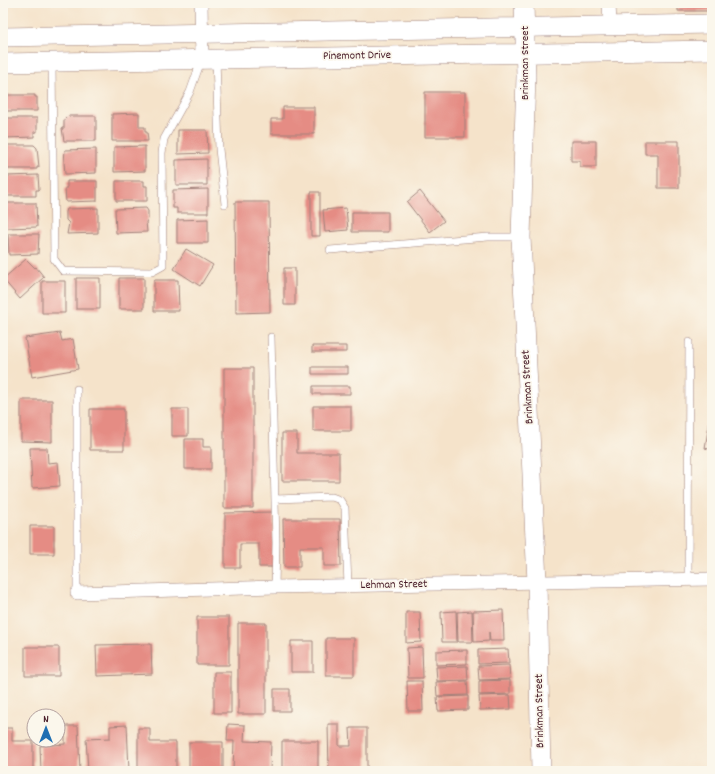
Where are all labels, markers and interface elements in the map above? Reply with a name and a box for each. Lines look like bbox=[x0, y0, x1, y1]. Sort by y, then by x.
street label: Brinkman Street bbox=[517, 25, 534, 100]
street label: Pinemont Drive bbox=[323, 47, 391, 65]
street label: Brinkman Street bbox=[518, 349, 538, 424]
street label: Lehman Street bbox=[360, 576, 428, 594]
street label: Brinkman Street bbox=[531, 673, 549, 748]
north arrow bbox=[26, 708, 66, 748]
text: N bbox=[43, 712, 49, 728]

